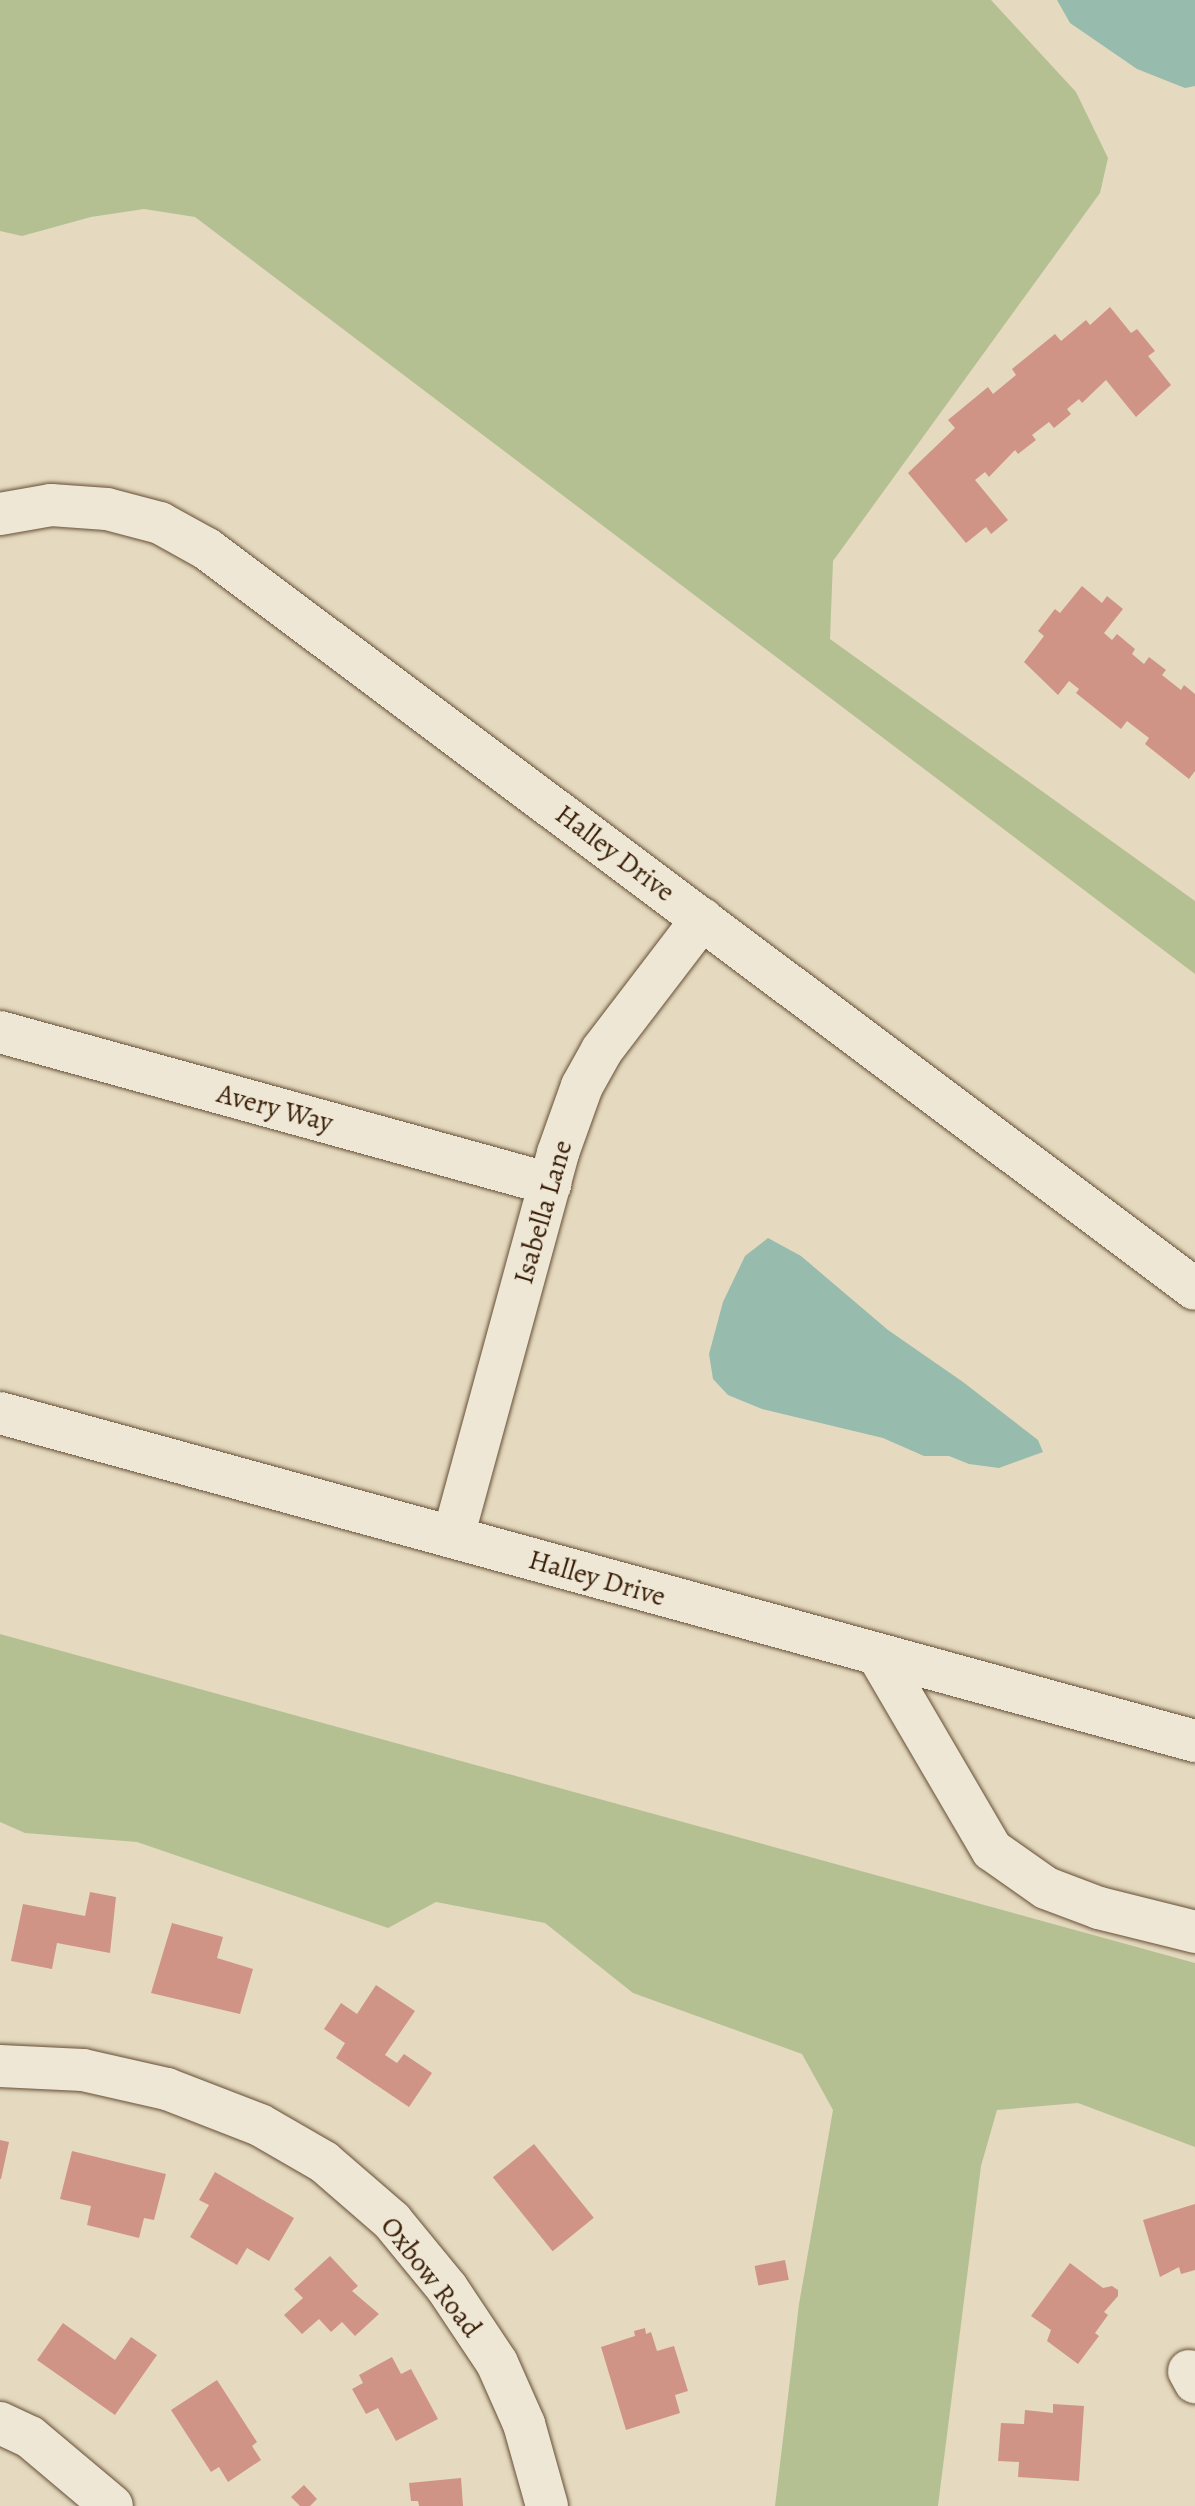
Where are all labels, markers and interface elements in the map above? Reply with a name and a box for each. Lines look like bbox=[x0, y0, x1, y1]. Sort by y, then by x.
street label: Halley Drive bbox=[549, 797, 681, 909]
street label: Avery Way bbox=[213, 1076, 337, 1140]
street label: Isabella Lane bbox=[506, 1136, 580, 1288]
street label: Halley Drive bbox=[525, 1542, 669, 1614]
street label: Oxbow Road bbox=[373, 2210, 489, 2344]

